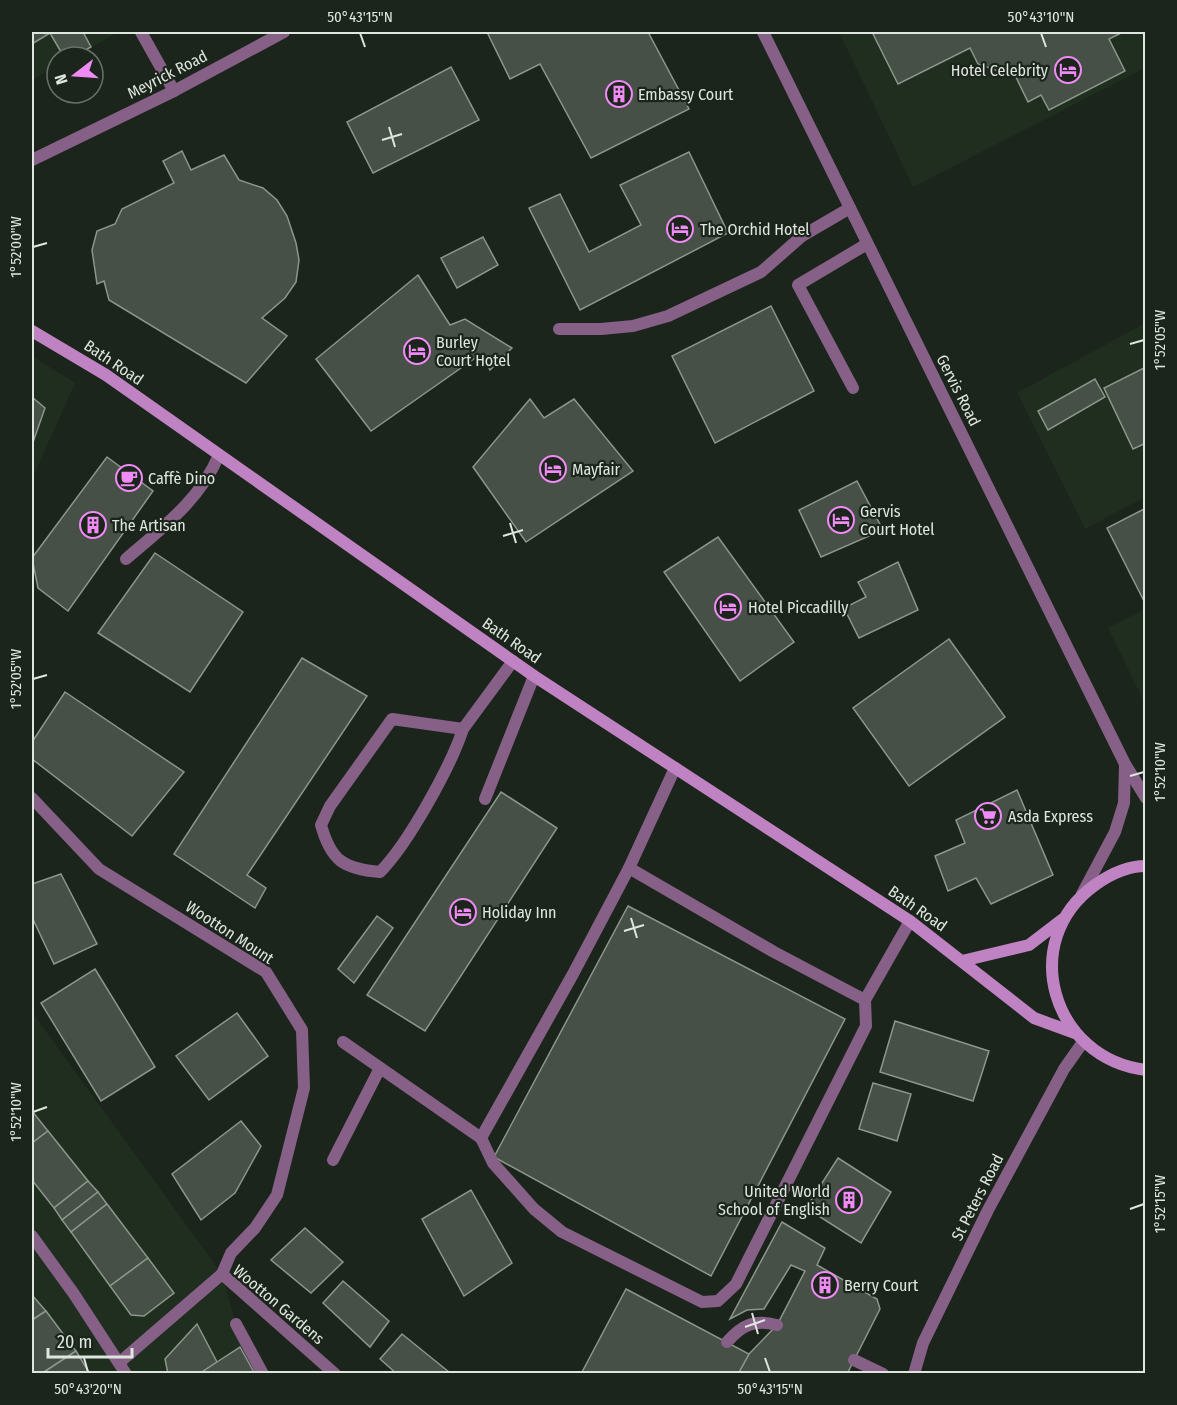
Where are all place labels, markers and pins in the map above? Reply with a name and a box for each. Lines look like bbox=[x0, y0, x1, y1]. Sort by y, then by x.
hotel icon: Hotel Celebrity bbox=[1053, 55, 1083, 85]
place label: Hotel Celebrity bbox=[951, 61, 1049, 80]
building icon: Embassy Court bbox=[604, 79, 634, 109]
place label: Embassy Court bbox=[638, 85, 734, 104]
hotel icon: The Orchid Hotel bbox=[665, 214, 695, 244]
place label: The Orchid Hotel bbox=[700, 220, 810, 239]
place label: Burley Court Hotel bbox=[436, 333, 510, 370]
hotel icon: Burley Court Hotel bbox=[402, 336, 432, 366]
hotel icon: Mayfair bbox=[538, 454, 568, 484]
place label: Mayfair bbox=[572, 460, 621, 479]
cafe icon: Caffè Dino bbox=[114, 463, 144, 493]
place label: Caffè Dino bbox=[148, 469, 215, 488]
place label: Gervis Court Hotel bbox=[860, 502, 934, 539]
hotel icon: Gervis Court Hotel bbox=[826, 505, 856, 535]
building icon: The Artisan bbox=[78, 510, 108, 540]
place label: The Artisan bbox=[112, 516, 186, 535]
hotel icon: Hotel Piccadilly bbox=[713, 592, 743, 622]
place label: Hotel Piccadilly bbox=[748, 598, 849, 617]
supermarket icon: Asda Express bbox=[973, 801, 1003, 831]
place label: Asda Express bbox=[1008, 807, 1093, 826]
hotel icon: Holiday Inn bbox=[448, 897, 478, 927]
place label: Holiday Inn bbox=[482, 903, 557, 922]
place label: United World School of English bbox=[718, 1182, 830, 1219]
building icon: United World School of English bbox=[834, 1185, 864, 1215]
building icon: Berry Court bbox=[810, 1270, 840, 1300]
place label: Berry Court bbox=[844, 1276, 919, 1295]

